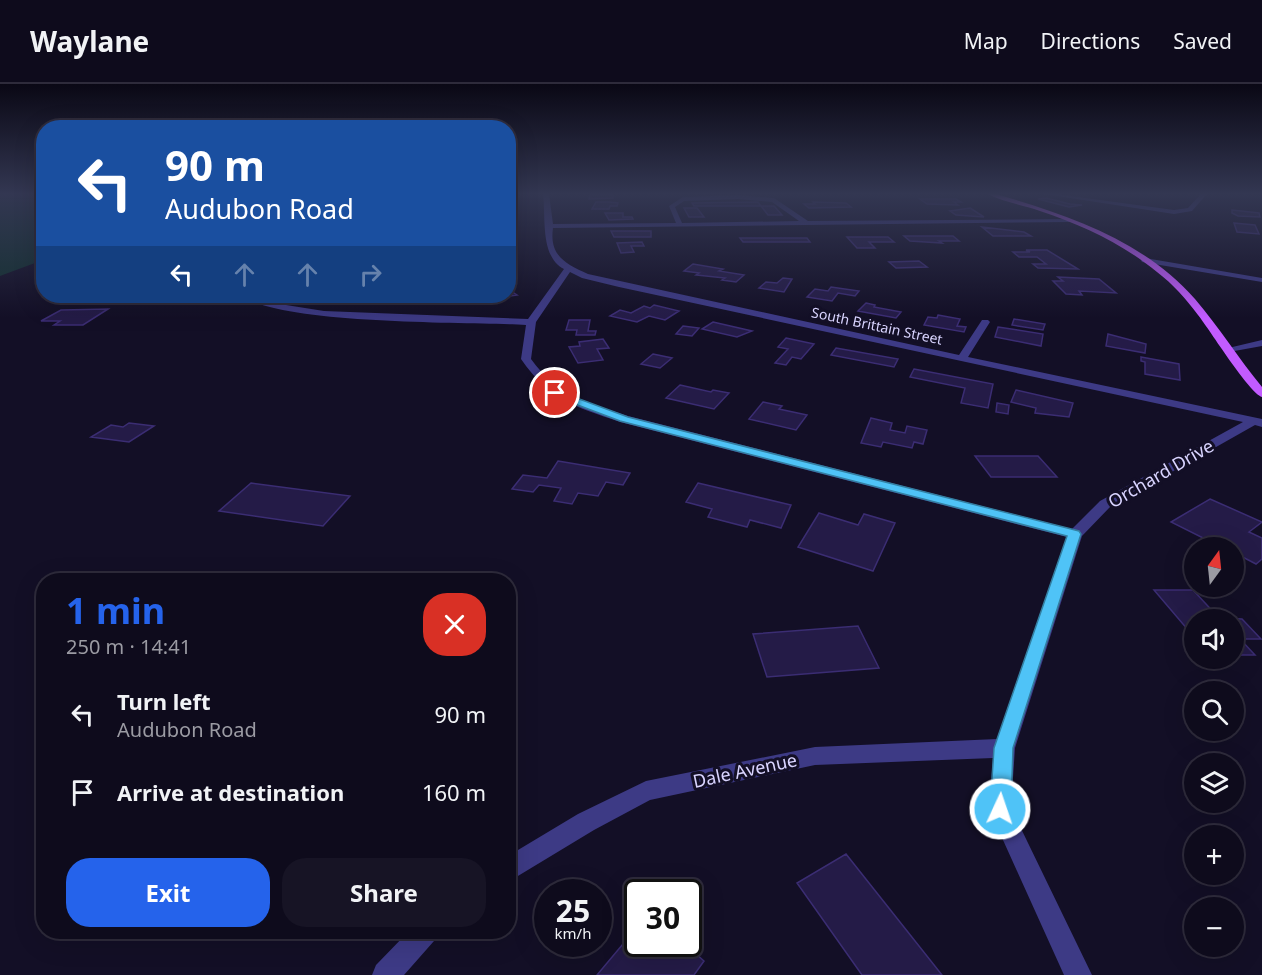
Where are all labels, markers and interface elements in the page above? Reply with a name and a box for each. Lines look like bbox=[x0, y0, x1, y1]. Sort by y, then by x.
text: Waylane bbox=[30, 22, 149, 60]
text: Map bbox=[964, 27, 1008, 55]
text: Directions bbox=[1041, 27, 1140, 55]
text: Saved bbox=[1173, 27, 1232, 55]
text: 90 m bbox=[165, 136, 265, 193]
icon: left bbox=[66, 144, 144, 222]
text: Audubon Road bbox=[165, 190, 354, 227]
icon: left bbox=[165, 258, 198, 291]
icon: ahead bbox=[228, 258, 261, 291]
icon: ahead bbox=[291, 258, 324, 291]
icon: right bbox=[354, 258, 387, 291]
street label: South Brittain Street bbox=[810, 302, 944, 349]
pin bbox=[529, 367, 580, 418]
icon: arrive bbox=[538, 376, 571, 409]
street label: Orchard Drive bbox=[1103, 433, 1218, 513]
north arrow bbox=[1184, 537, 1244, 597]
map controls bbox=[1184, 537, 1244, 957]
text: 1 min bbox=[66, 586, 165, 635]
button: close bbox=[423, 593, 486, 656]
button: sound bbox=[1184, 609, 1244, 669]
text: 250 m · 14:41 bbox=[66, 633, 191, 660]
button: search bbox=[1184, 681, 1244, 741]
text: Turn left bbox=[117, 686, 211, 716]
icon: left bbox=[66, 698, 99, 731]
text: 90 m bbox=[435, 699, 486, 729]
text: Audubon Road bbox=[117, 716, 257, 743]
street label: Dale Avenue bbox=[690, 747, 799, 793]
button: layers bbox=[1184, 753, 1244, 813]
icon: arrive bbox=[66, 776, 99, 809]
text: Arrive at destination bbox=[117, 777, 344, 807]
text: 160 m bbox=[422, 777, 486, 807]
position arrow bbox=[968, 777, 1032, 841]
button: + bbox=[1184, 825, 1244, 885]
button: Exit bbox=[66, 858, 270, 927]
button: Share bbox=[282, 858, 486, 927]
speed limit sign: 30 bbox=[624, 879, 702, 957]
text: 25 bbox=[556, 890, 590, 931]
button: − bbox=[1184, 897, 1244, 957]
text: km/h bbox=[555, 923, 591, 943]

